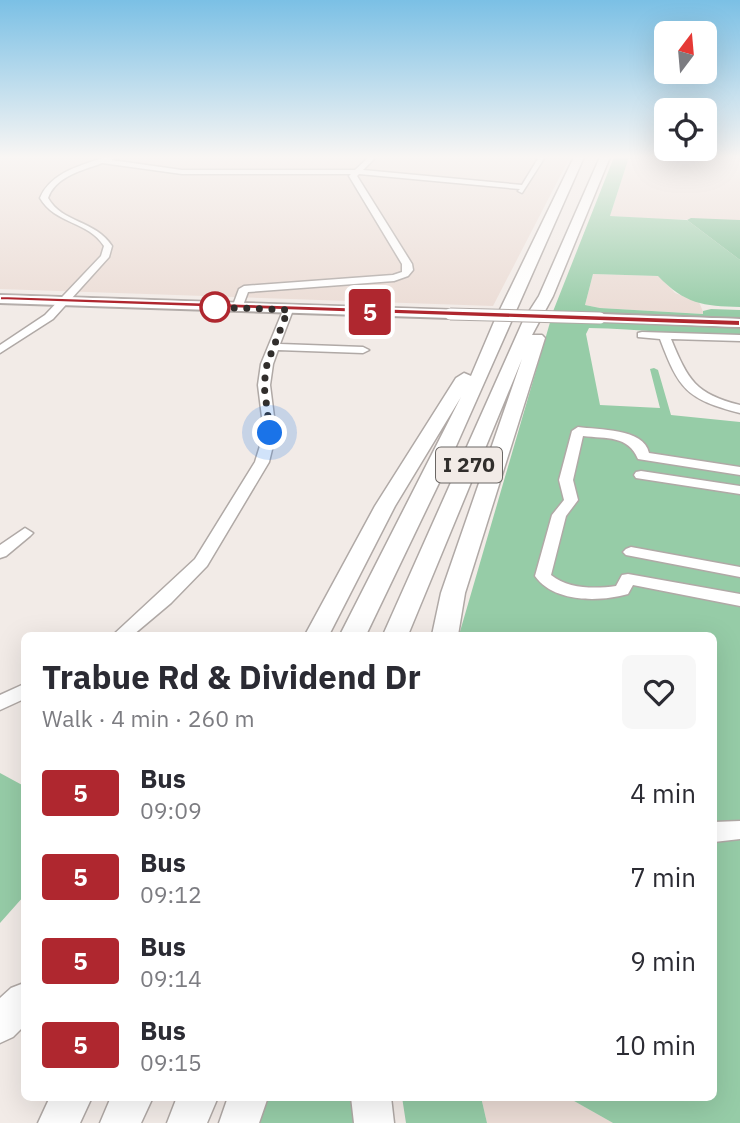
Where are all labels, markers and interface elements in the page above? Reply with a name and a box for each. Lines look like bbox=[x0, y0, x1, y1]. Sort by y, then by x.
north arrow bbox=[654, 21, 718, 84]
map controls bbox=[654, 21, 717, 161]
button: locate bbox=[654, 98, 717, 161]
line badge: 5 bbox=[347, 289, 393, 335]
unlabelled marker bbox=[200, 292, 230, 322]
text: 5 bbox=[363, 296, 377, 328]
your location bbox=[252, 415, 287, 450]
road number: I 270 bbox=[436, 448, 502, 482]
text: Trabue Rd & Dividend Dr bbox=[42, 655, 421, 698]
button: heart bbox=[622, 655, 696, 729]
text: Walk · 4 min · 260 m bbox=[42, 703, 255, 733]
text: Bus bbox=[140, 761, 186, 795]
text: 4 min bbox=[630, 776, 696, 810]
text: 5 bbox=[73, 777, 88, 809]
text: 09:09 bbox=[140, 795, 202, 825]
text: Bus bbox=[140, 845, 186, 879]
text: 7 min bbox=[630, 860, 696, 894]
text: 5 bbox=[73, 861, 88, 893]
text: 09:12 bbox=[140, 879, 202, 909]
text: Bus bbox=[140, 929, 186, 963]
text: 9 min bbox=[630, 944, 696, 978]
text: 5 bbox=[73, 945, 88, 977]
text: 09:14 bbox=[140, 963, 202, 993]
text: Bus bbox=[140, 1013, 186, 1047]
text: 10 min bbox=[615, 1028, 696, 1062]
text: 5 bbox=[73, 1029, 88, 1061]
text: 09:15 bbox=[140, 1047, 202, 1077]

